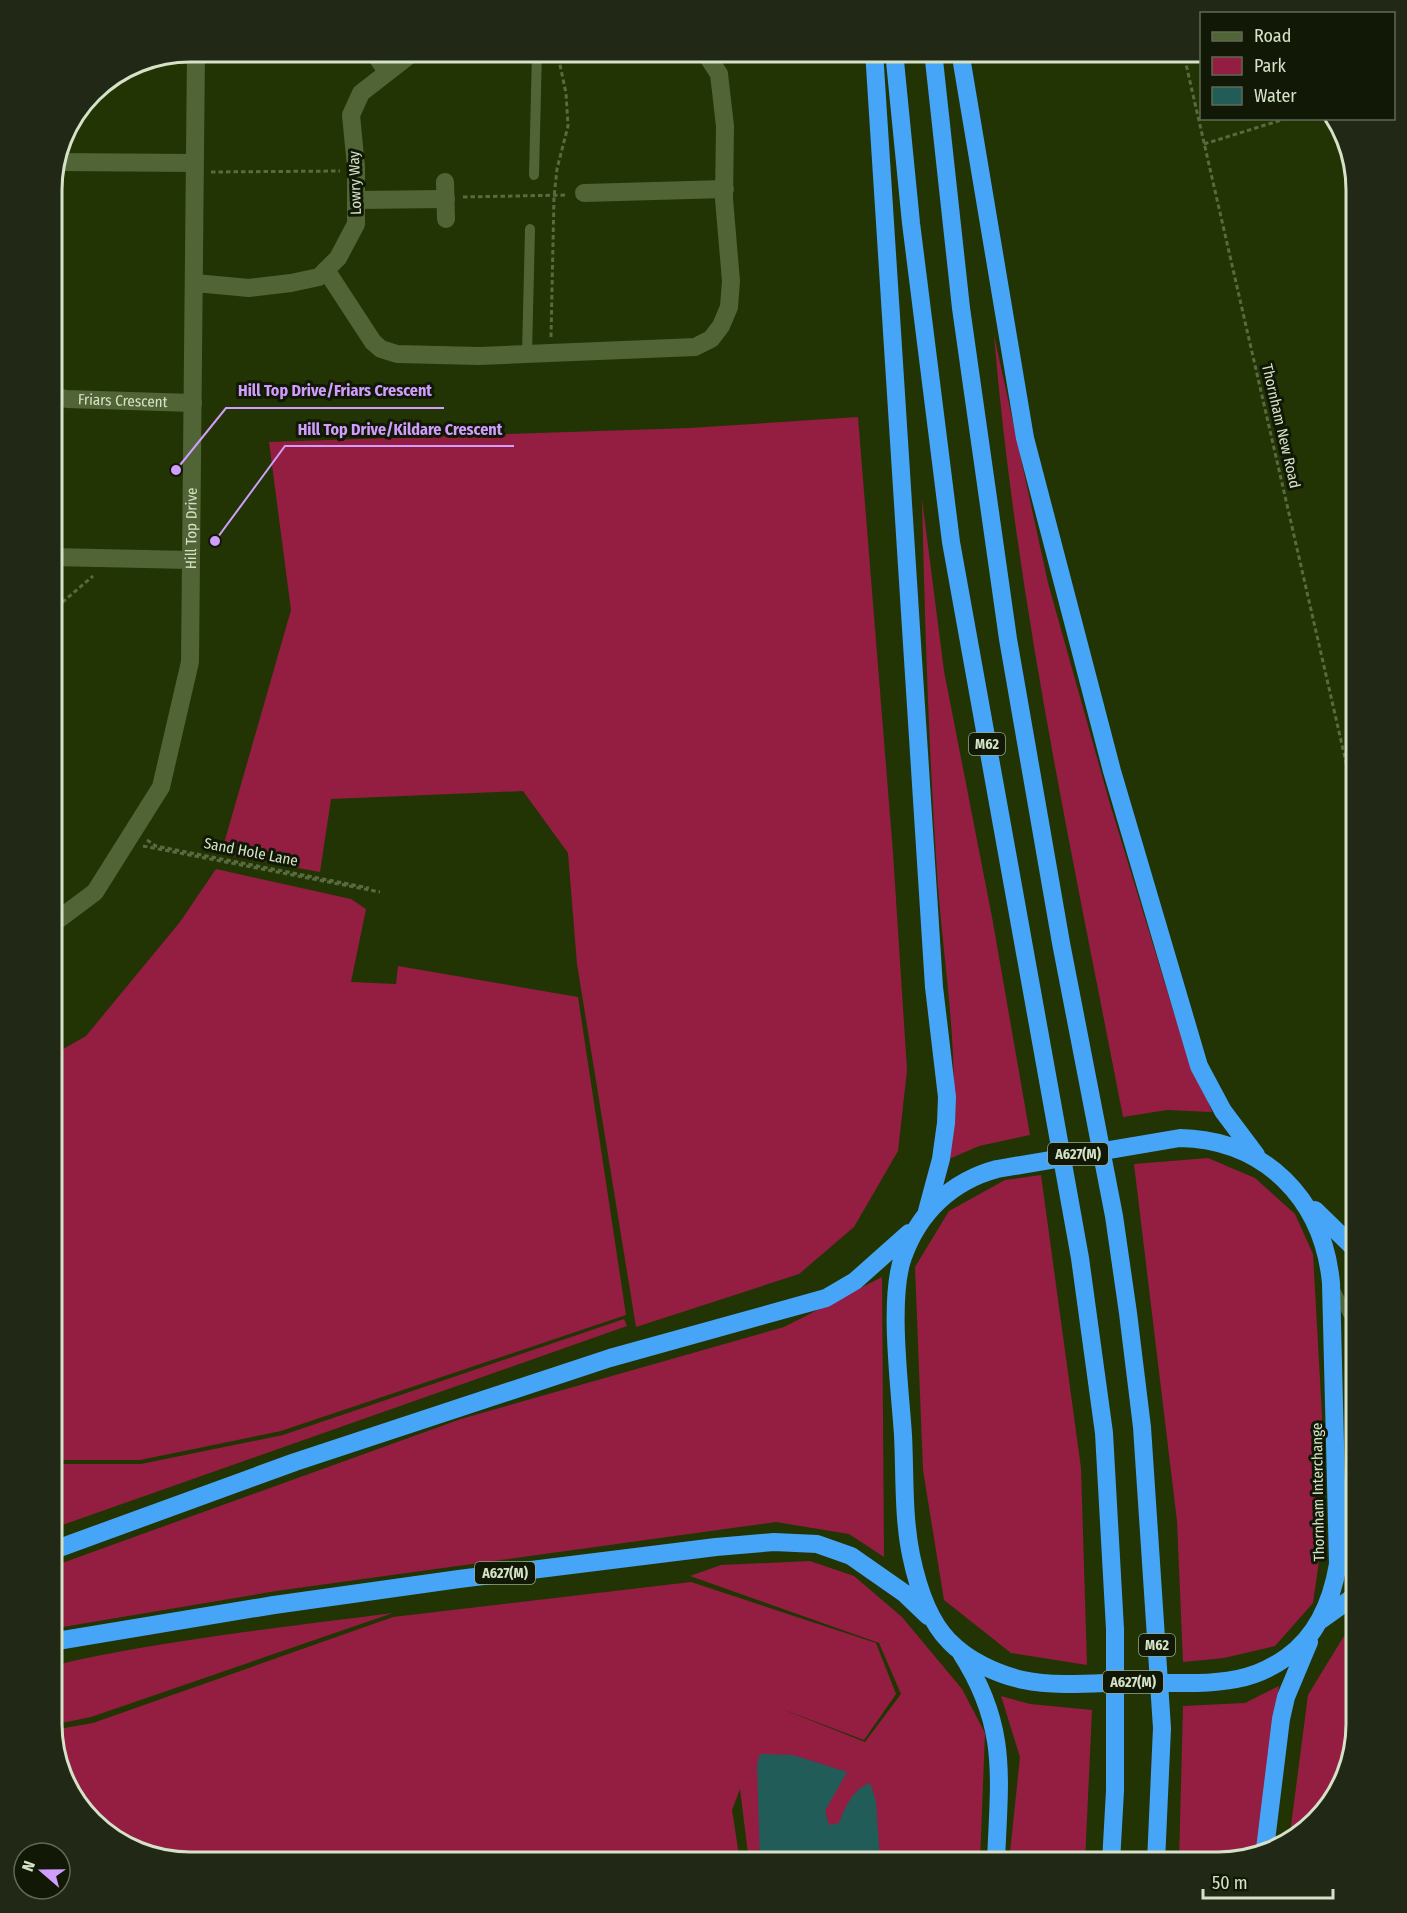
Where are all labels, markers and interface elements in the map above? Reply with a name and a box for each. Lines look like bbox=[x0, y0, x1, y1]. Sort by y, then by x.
legend bbox=[1200, 12, 1395, 120]
text: Road bbox=[1254, 25, 1291, 47]
text: Park bbox=[1254, 55, 1287, 77]
text: Water bbox=[1254, 85, 1297, 107]
street label: Lowry Way bbox=[345, 150, 365, 215]
street label: Thornham New Road bbox=[1258, 362, 1304, 490]
callout: Hill Top Drive/Friars Crescent bbox=[226, 374, 444, 408]
text: Hill Top Drive/Friars Crescent bbox=[238, 381, 432, 400]
street label: Friars Crescent bbox=[78, 390, 168, 411]
callout: Hill Top Drive/Kildare Crescent bbox=[285, 412, 514, 446]
text: Hill Top Drive/Kildare Crescent bbox=[298, 420, 503, 439]
street label: Hill Top Drive bbox=[182, 487, 201, 569]
road number: M62 bbox=[969, 733, 1005, 755]
street label: Sand Hole Lane bbox=[203, 834, 299, 870]
road number: A627(M) bbox=[1048, 1143, 1108, 1165]
street label: Thornham Interchange bbox=[1308, 1422, 1328, 1562]
road number: A627(M) bbox=[475, 1562, 535, 1584]
road number: M62 bbox=[1139, 1634, 1175, 1656]
road number: A627(M) bbox=[1103, 1671, 1163, 1693]
north arrow bbox=[12, 1841, 72, 1901]
text: N bbox=[18, 1858, 39, 1874]
scale bar bbox=[1203, 1862, 1334, 1900]
text: 50 m bbox=[1212, 1872, 1248, 1894]

